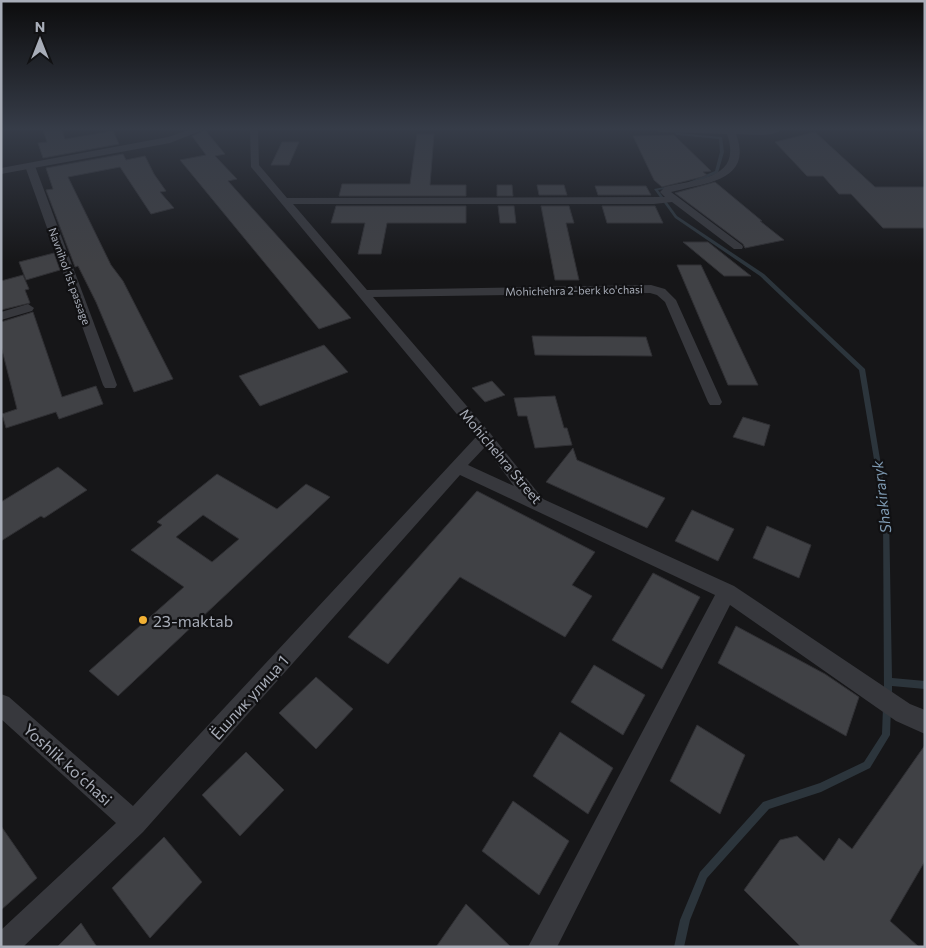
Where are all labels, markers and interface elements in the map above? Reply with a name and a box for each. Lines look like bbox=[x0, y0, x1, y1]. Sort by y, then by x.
north arrow bbox=[15, 15, 65, 65]
text: N bbox=[35, 18, 45, 35]
street label: Navnihol 1st passage bbox=[46, 226, 94, 327]
street label: Mohichehra 2-berk ko'chasi bbox=[505, 282, 643, 298]
street label: Mohichehra Street bbox=[456, 405, 546, 507]
water label: Shakiraryk bbox=[868, 459, 894, 534]
place label: 23-maktab bbox=[153, 611, 233, 630]
marker: 23-maktab bbox=[137, 614, 149, 626]
street label: Ёшлик улица 1 bbox=[206, 651, 292, 743]
street label: Yoshlik koʻchasi bbox=[20, 719, 116, 809]

